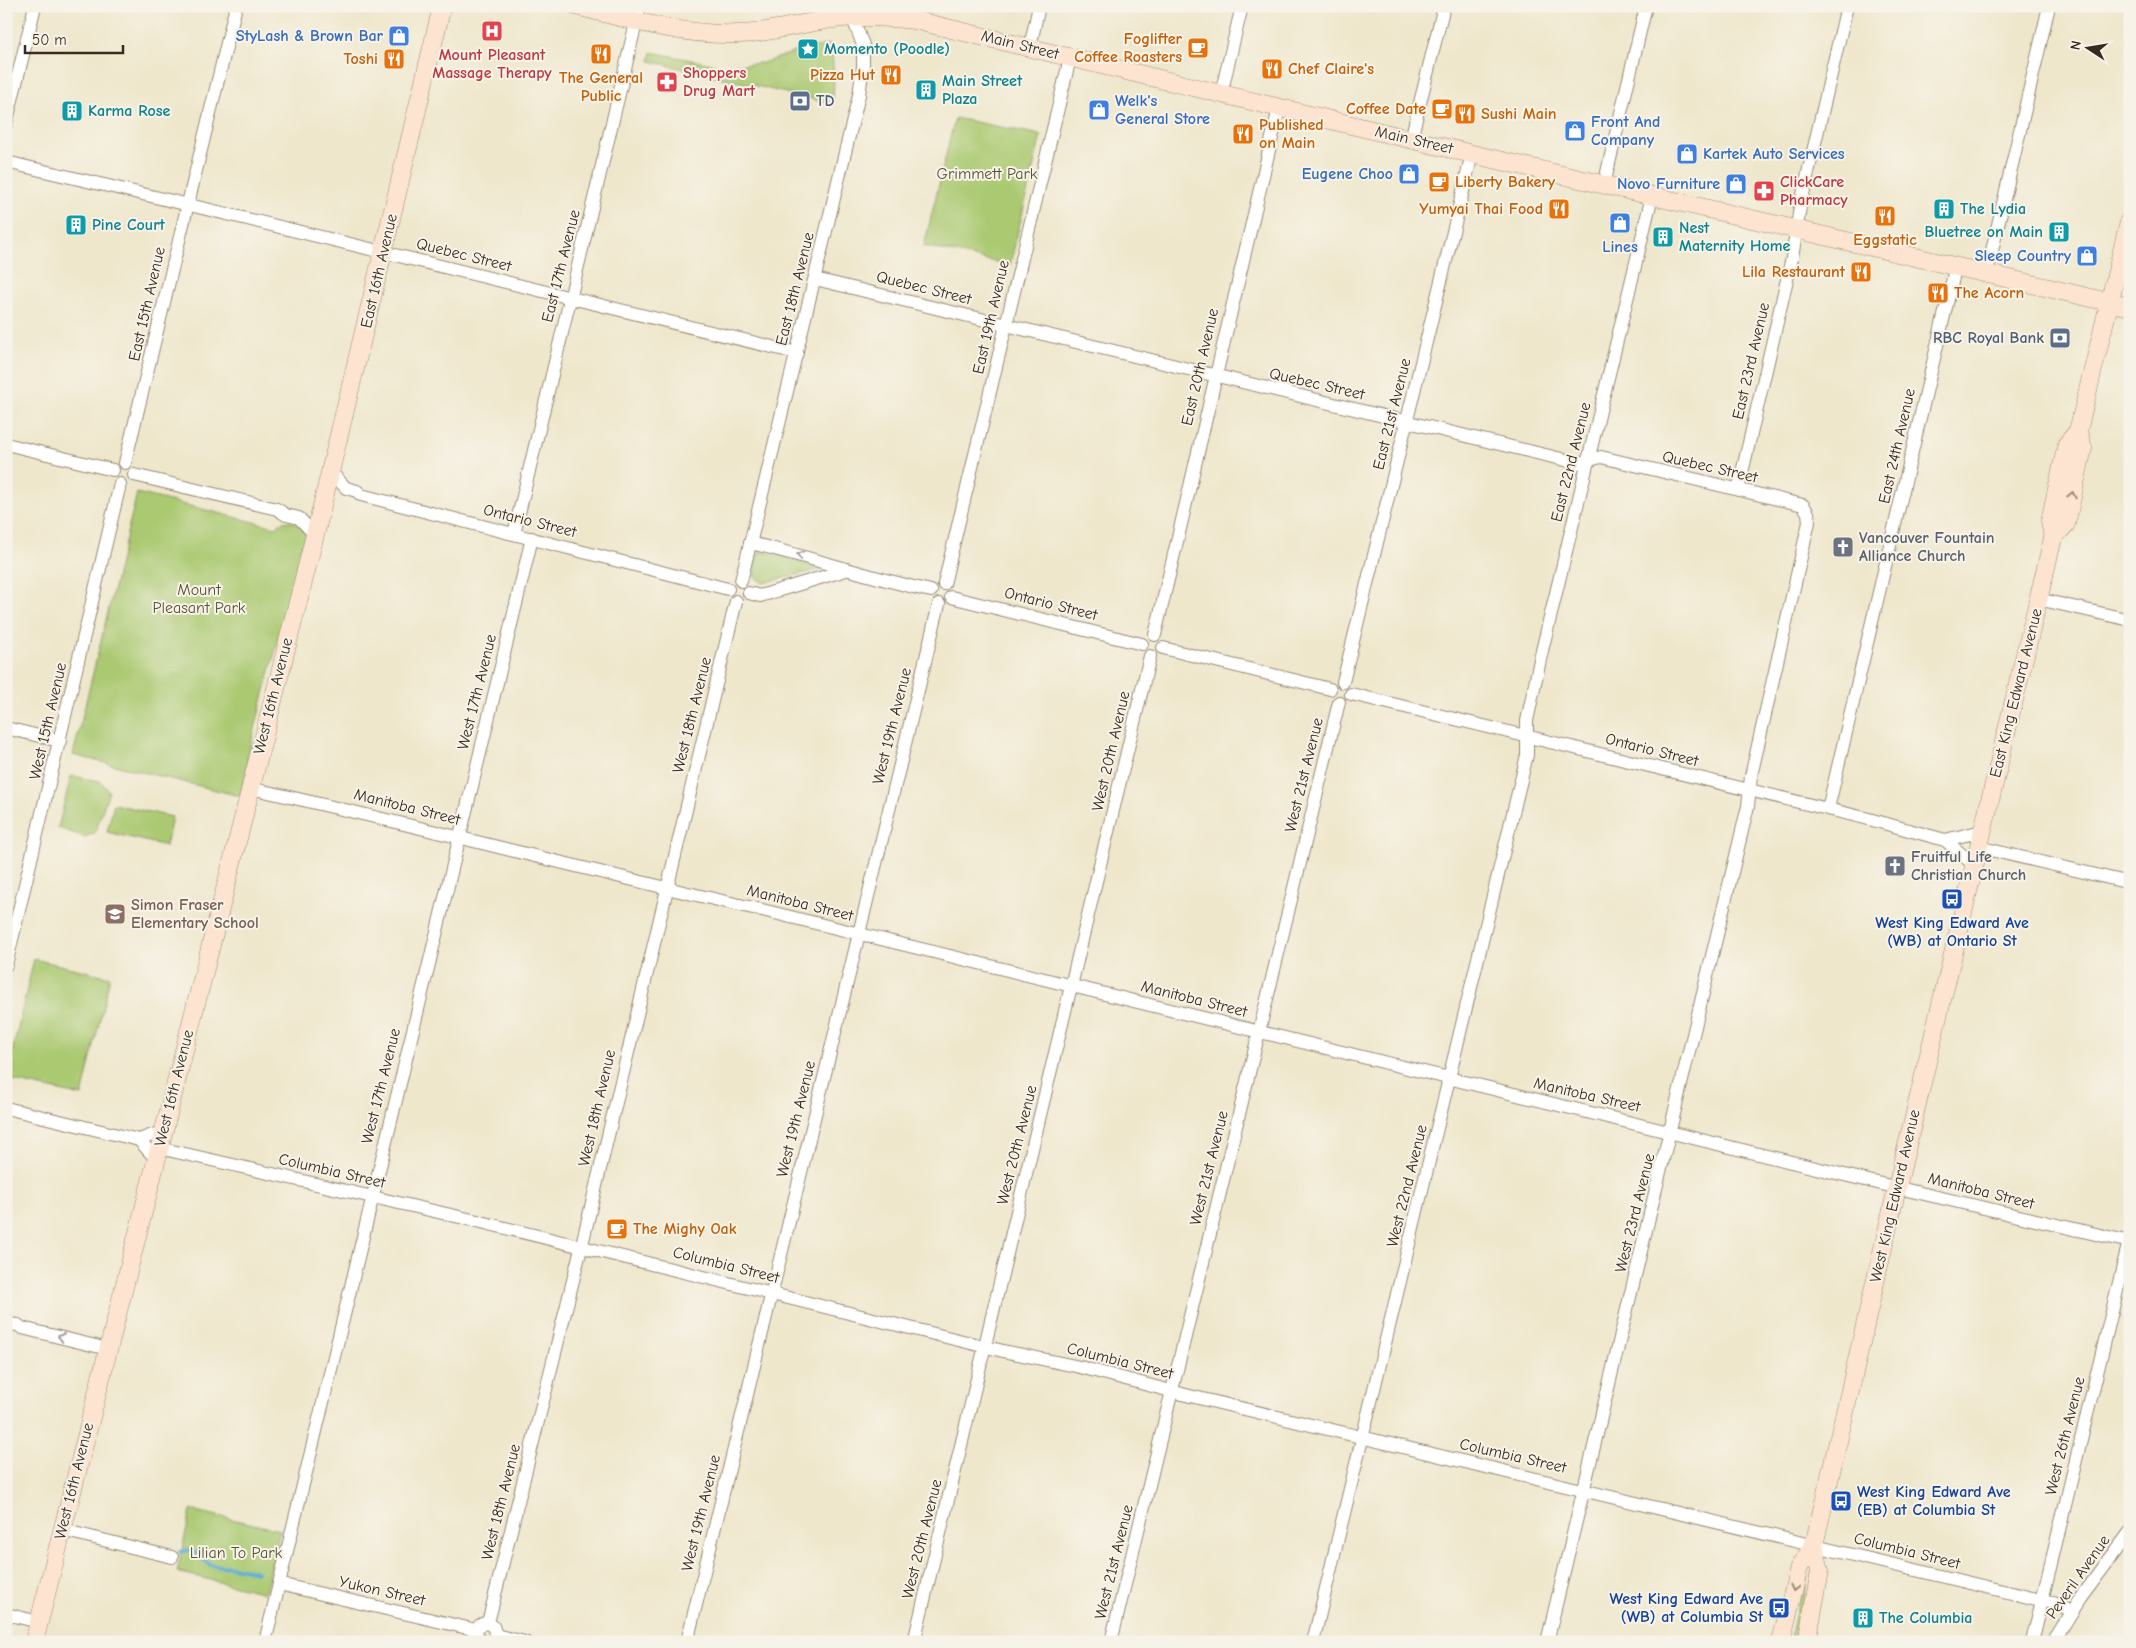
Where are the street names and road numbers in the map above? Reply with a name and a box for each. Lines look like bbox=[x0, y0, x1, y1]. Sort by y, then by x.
street label: Main Street bbox=[979, 27, 1061, 63]
street label: Main Street bbox=[1373, 122, 1455, 158]
street label: East 17th Avenue bbox=[538, 208, 584, 324]
street label: East 16th Avenue bbox=[357, 212, 401, 330]
street label: East 18th Avenue bbox=[772, 230, 818, 348]
street label: Quebec Street bbox=[415, 235, 514, 276]
street label: East 15th Avenue bbox=[125, 245, 169, 363]
street label: East 19th Avenue bbox=[969, 258, 1013, 376]
street label: Quebec Street bbox=[875, 268, 974, 309]
street label: East 23rd Avenue bbox=[1729, 301, 1773, 421]
street label: East 20th Avenue bbox=[1178, 307, 1222, 427]
street label: East 21st Avenue bbox=[1369, 356, 1415, 472]
street label: Quebec Street bbox=[1268, 364, 1367, 404]
street label: East 24th Avenue bbox=[1875, 387, 1919, 505]
street label: East 22nd Avenue bbox=[1547, 400, 1595, 524]
street label: Quebec Street bbox=[1661, 447, 1760, 487]
street label: Ontario Street bbox=[482, 501, 579, 541]
street label: Ontario Street bbox=[1003, 584, 1100, 624]
street label: East King Edward Avenue bbox=[1986, 606, 2046, 780]
street label: West 17th Avenue bbox=[454, 632, 500, 752]
street label: West 16th Avenue bbox=[250, 636, 296, 756]
street label: West 18th Avenue bbox=[669, 655, 715, 775]
street label: West 15th Avenue bbox=[26, 661, 70, 781]
street label: West 19th Avenue bbox=[869, 666, 915, 786]
street label: West 20th Avenue bbox=[1088, 689, 1134, 813]
street label: West 21st Avenue bbox=[1281, 716, 1327, 834]
street label: Ontario Street bbox=[1604, 730, 1701, 770]
street label: Manitoba Street bbox=[352, 785, 462, 829]
street label: Manitoba Street bbox=[745, 881, 855, 925]
street label: Manitoba Street bbox=[1139, 977, 1249, 1021]
street label: West 17th Avenue bbox=[358, 1026, 404, 1146]
street label: West 16th Avenue bbox=[151, 1028, 197, 1148]
street label: West 18th Avenue bbox=[575, 1048, 619, 1168]
street label: West 19th Avenue bbox=[773, 1059, 819, 1179]
street label: Manitoba Street bbox=[1532, 1074, 1643, 1116]
street label: West 20th Avenue bbox=[993, 1083, 1041, 1207]
street label: West King Edward Avenue bbox=[1866, 1108, 1924, 1284]
street label: West 21st Avenue bbox=[1186, 1109, 1232, 1227]
street label: West 22nd Avenue bbox=[1383, 1123, 1431, 1249]
street label: Columbia Street bbox=[277, 1150, 388, 1192]
street label: West 23rd Avenue bbox=[1611, 1152, 1659, 1274]
street label: Manitoba Street bbox=[1926, 1169, 2036, 1213]
street label: Columbia Street bbox=[671, 1243, 781, 1287]
street label: Columbia Street bbox=[1065, 1339, 1175, 1383]
street label: West 26th Avenue bbox=[2042, 1375, 2088, 1497]
street label: West 16th Avenue bbox=[51, 1421, 97, 1541]
street label: Columbia Street bbox=[1458, 1435, 1569, 1477]
street label: West 18th Avenue bbox=[478, 1442, 524, 1562]
street label: West 19th Avenue bbox=[678, 1453, 724, 1573]
street label: West 20th Avenue bbox=[898, 1477, 946, 1601]
street label: West 21st Avenue bbox=[1091, 1503, 1137, 1621]
street label: Columbia Street bbox=[1852, 1529, 1962, 1573]
street label: Peveril Avenue bbox=[2042, 1532, 2114, 1622]
street label: Yukon Street bbox=[337, 1572, 427, 1610]

